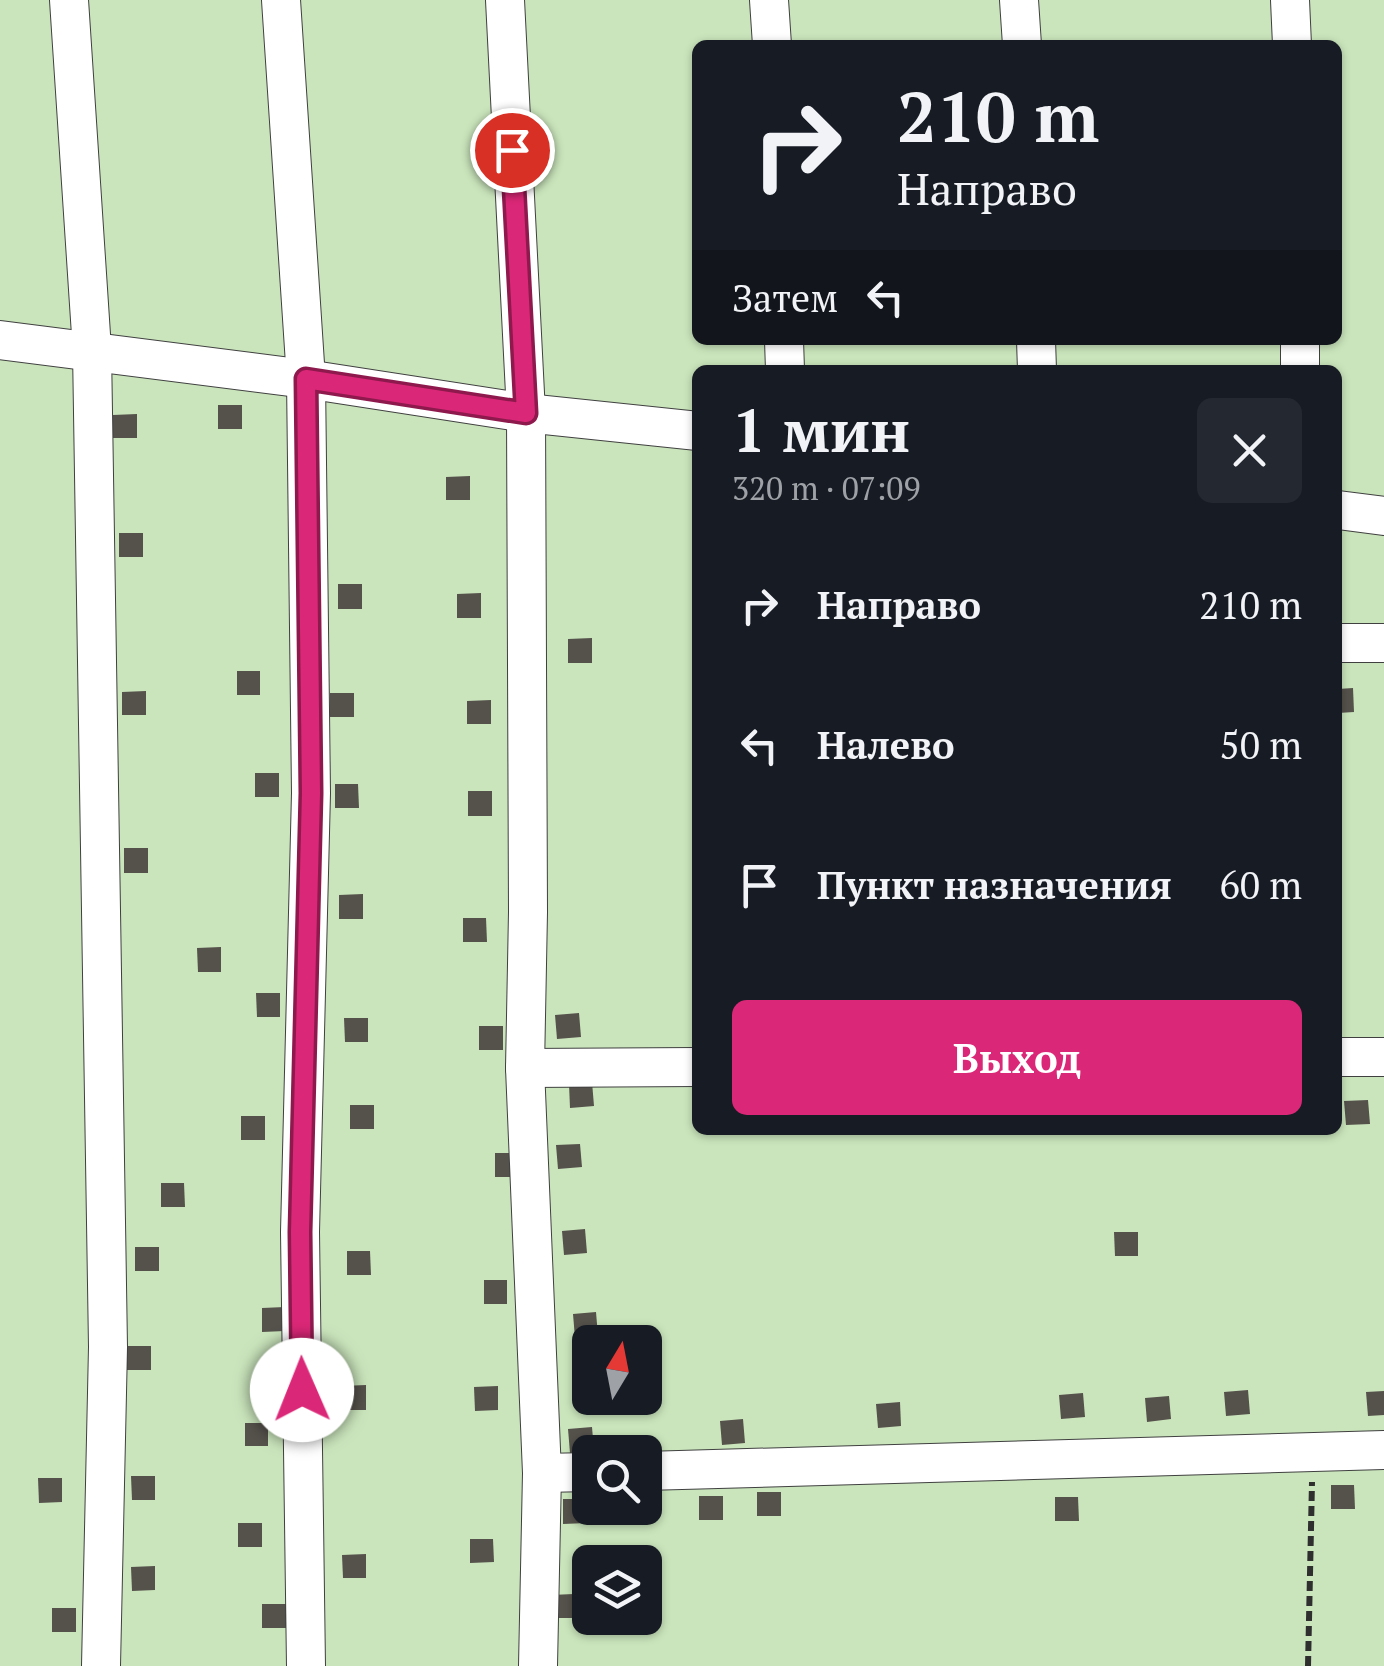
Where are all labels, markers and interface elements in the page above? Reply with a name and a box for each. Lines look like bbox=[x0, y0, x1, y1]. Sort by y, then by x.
text: 210 m bbox=[897, 69, 1099, 162]
icon: right bbox=[732, 80, 862, 210]
pin bbox=[470, 108, 555, 193]
icon: arrive bbox=[485, 123, 540, 178]
text: Направо bbox=[897, 158, 1077, 218]
icon: left bbox=[858, 270, 913, 325]
text: Затем bbox=[732, 273, 838, 323]
text: 1 мин bbox=[732, 390, 910, 469]
button: close bbox=[1197, 398, 1302, 503]
text: 320 m · 07:09 bbox=[732, 467, 920, 509]
icon: right bbox=[732, 578, 787, 633]
text: Направо bbox=[817, 580, 981, 630]
text: 210 m bbox=[1199, 580, 1302, 630]
icon: left bbox=[732, 718, 787, 773]
text: Налево bbox=[817, 720, 955, 770]
text: 50 m bbox=[1219, 720, 1302, 770]
icon: arrive bbox=[732, 858, 787, 913]
text: Пункт назначения bbox=[817, 860, 1172, 910]
text: 60 m bbox=[1219, 860, 1302, 910]
button: Выход bbox=[732, 1000, 1302, 1115]
north arrow bbox=[572, 1325, 662, 1415]
map controls bbox=[572, 1325, 662, 1635]
position arrow bbox=[250, 1338, 354, 1442]
button: search bbox=[572, 1435, 662, 1525]
button: layers bbox=[572, 1545, 662, 1635]

